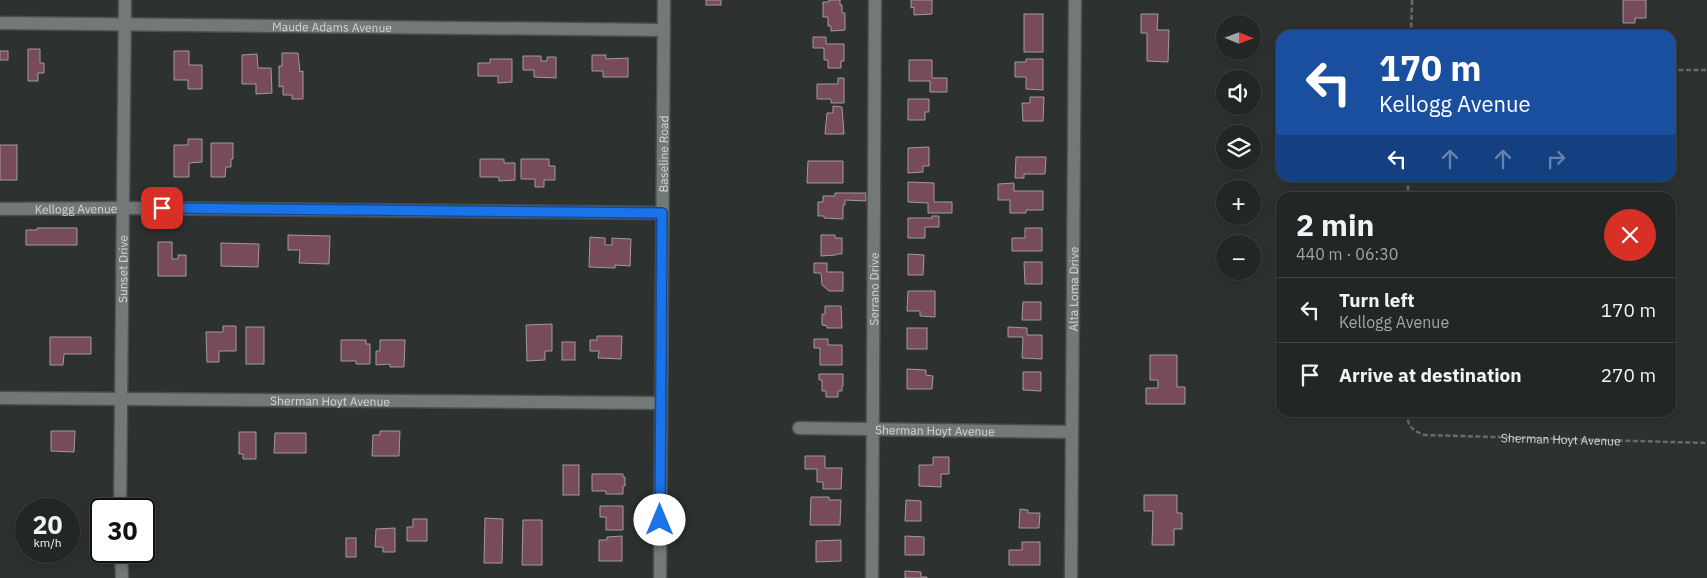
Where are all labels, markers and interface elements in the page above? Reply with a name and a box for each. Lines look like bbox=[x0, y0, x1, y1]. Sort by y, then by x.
north arrow bbox=[1216, 15, 1261, 60]
map controls bbox=[1216, 15, 1261, 280]
street label: Maude Adams Avenue bbox=[272, 18, 392, 35]
text: 170 m bbox=[1379, 45, 1482, 91]
icon: left bbox=[1296, 50, 1361, 115]
button: sound bbox=[1216, 70, 1261, 115]
text: Kellogg Avenue bbox=[1379, 89, 1531, 118]
street label: Baseline Road bbox=[655, 116, 671, 193]
button: layers bbox=[1216, 125, 1261, 170]
icon: left bbox=[1383, 145, 1411, 173]
icon: ahead bbox=[1436, 145, 1464, 173]
icon: ahead bbox=[1489, 145, 1517, 173]
icon: right bbox=[1542, 145, 1570, 173]
button: + bbox=[1216, 180, 1261, 225]
pin bbox=[141, 187, 183, 229]
icon: arrive bbox=[148, 194, 176, 222]
street label: Kellogg Avenue bbox=[35, 201, 118, 216]
text: 2 min bbox=[1296, 205, 1374, 244]
button: close bbox=[1604, 209, 1656, 261]
street label: Sunset Drive bbox=[115, 235, 130, 303]
button: − bbox=[1216, 235, 1261, 280]
text: 440 m · 06:30 bbox=[1296, 244, 1398, 264]
street label: Alta Loma Drive bbox=[1065, 246, 1081, 331]
street label: Serrano Drive bbox=[866, 252, 881, 326]
text: Turn left bbox=[1339, 288, 1415, 312]
icon: left bbox=[1296, 296, 1324, 324]
text: 170 m bbox=[1601, 298, 1656, 322]
text: Kellogg Avenue bbox=[1339, 312, 1449, 332]
icon: arrive bbox=[1296, 361, 1324, 389]
text: Arrive at destination bbox=[1339, 363, 1522, 387]
text: 270 m bbox=[1601, 363, 1656, 387]
street label: Sherman Hoyt Avenue bbox=[270, 393, 390, 408]
street label: Sherman Hoyt Avenue bbox=[875, 422, 995, 438]
street label: Sherman Hoyt Avenue bbox=[1501, 430, 1621, 448]
position arrow bbox=[633, 493, 685, 545]
speed limit sign: 30 bbox=[90, 498, 155, 563]
text: 20 bbox=[32, 508, 63, 541]
text: km/h bbox=[33, 535, 62, 550]

